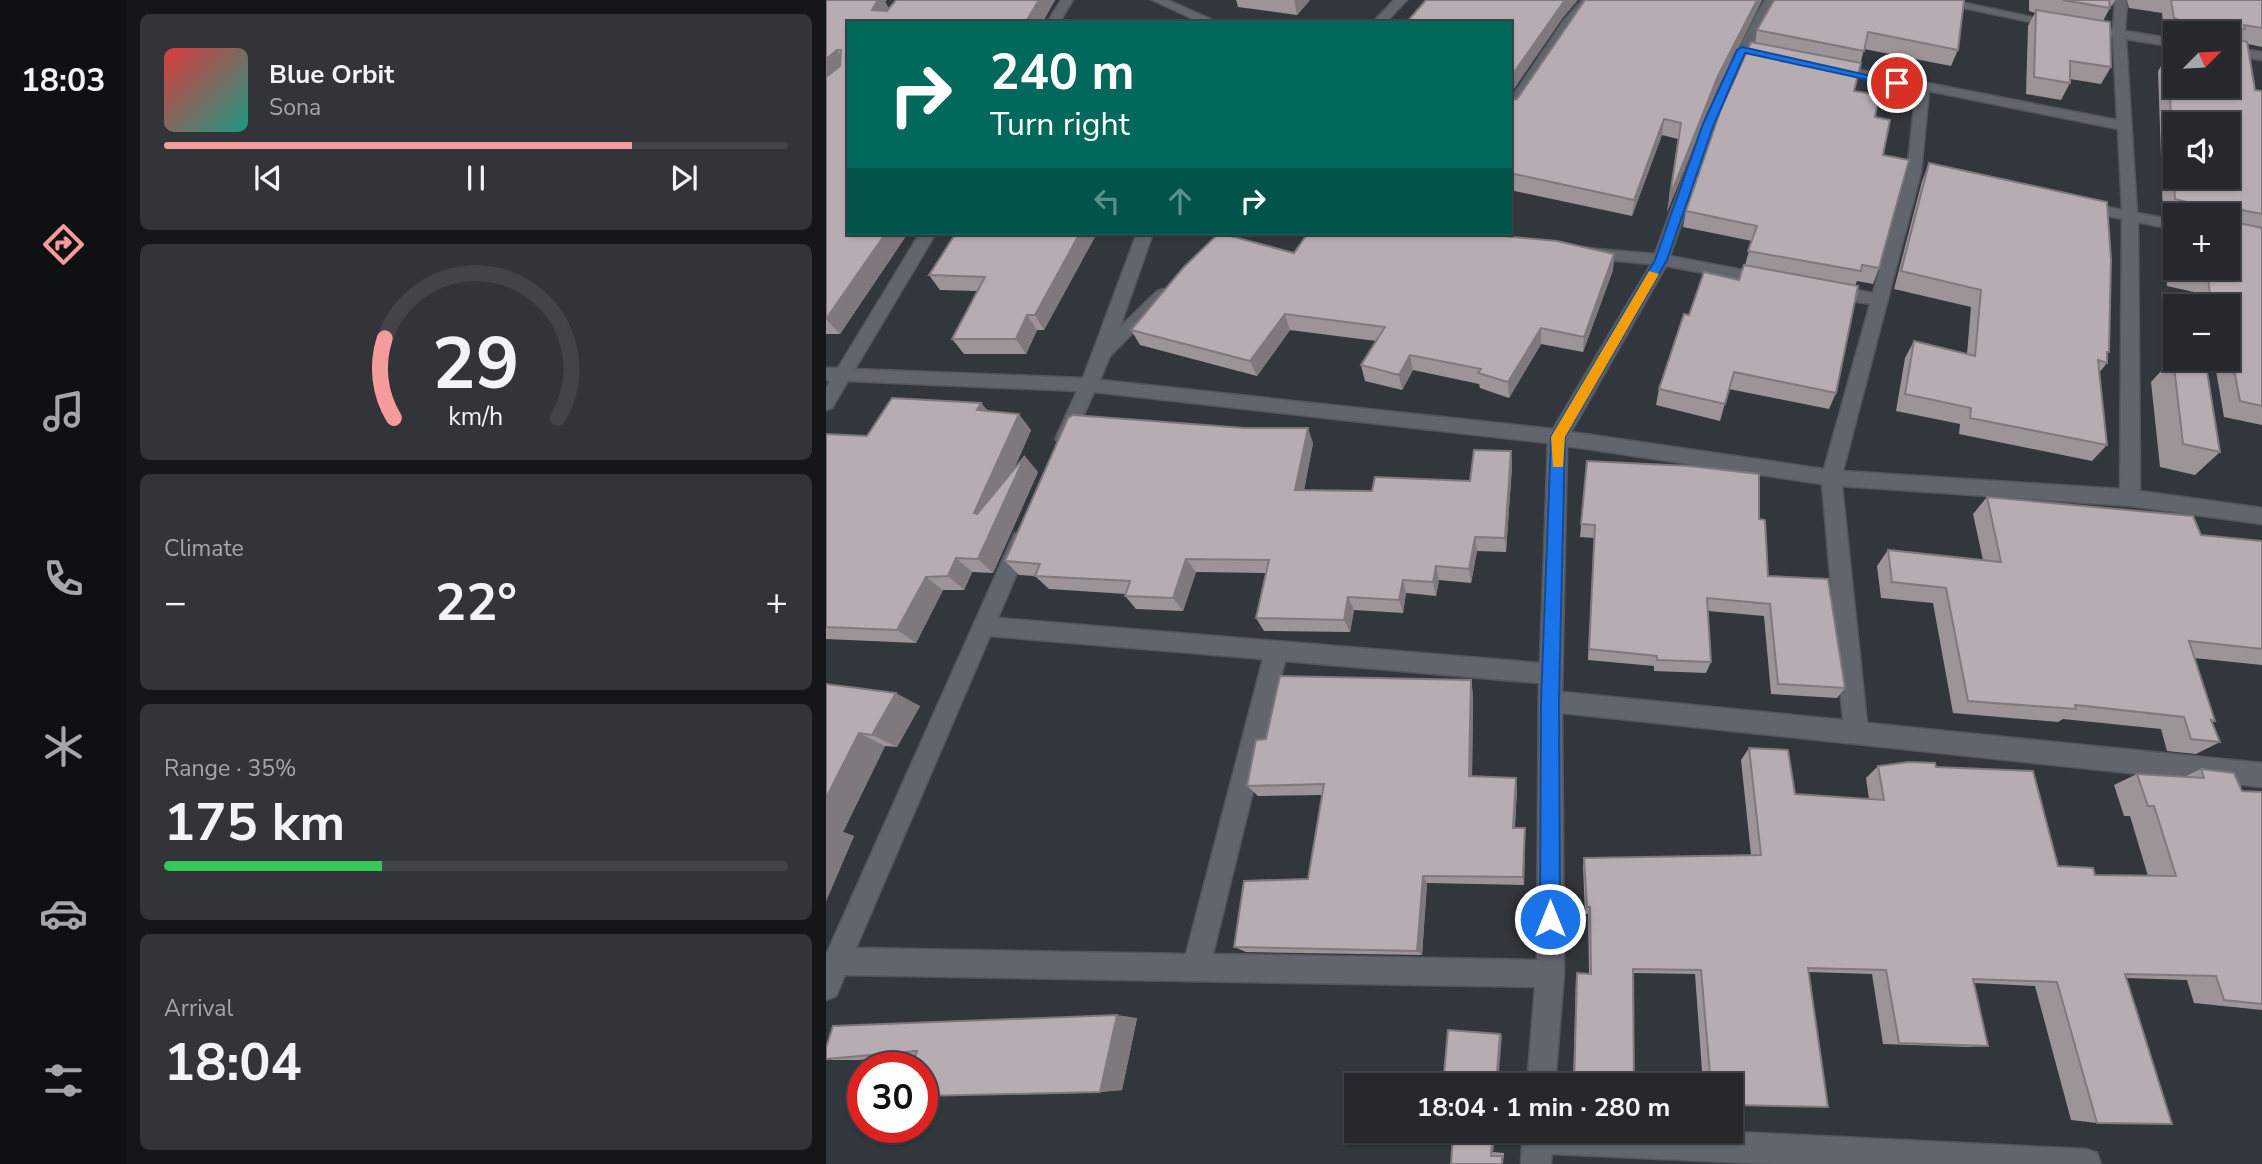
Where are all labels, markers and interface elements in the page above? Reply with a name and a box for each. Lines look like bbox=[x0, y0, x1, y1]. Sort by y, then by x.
north arrow bbox=[2163, 21, 2240, 98]
map controls bbox=[2163, 21, 2240, 371]
text: 240 m bbox=[990, 39, 1134, 106]
icon: right bbox=[875, 49, 966, 140]
pin bbox=[1867, 53, 1927, 113]
text: Blue Orbit bbox=[269, 57, 394, 92]
text: 18:03 bbox=[21, 59, 105, 102]
icon: arrive bbox=[1878, 64, 1916, 102]
text: Sona bbox=[269, 92, 321, 123]
text: Turn right bbox=[990, 103, 1130, 146]
button: sound bbox=[2163, 112, 2240, 189]
icon: previous bbox=[249, 159, 287, 197]
icon: pause bbox=[457, 159, 495, 197]
icon: next bbox=[665, 159, 703, 197]
icon: left bbox=[1088, 182, 1126, 220]
icon: ahead bbox=[1161, 182, 1199, 220]
icon: right bbox=[1234, 182, 1272, 220]
button: + bbox=[2163, 203, 2240, 280]
icon: directions bbox=[39, 220, 88, 269]
button: − bbox=[2163, 294, 2240, 371]
text: 29 bbox=[432, 314, 520, 414]
icon: music bbox=[39, 387, 88, 436]
text: km/h bbox=[448, 400, 504, 434]
text: Climate bbox=[164, 533, 244, 564]
icon: phone bbox=[39, 554, 88, 603]
text: 22° bbox=[435, 567, 517, 638]
text: − bbox=[164, 577, 187, 628]
text: + bbox=[765, 577, 788, 628]
icon: climate bbox=[39, 722, 88, 771]
text: Range · 35% bbox=[164, 753, 296, 784]
text: 175 km bbox=[164, 787, 345, 858]
position arrow bbox=[1513, 882, 1587, 956]
icon: car bbox=[39, 889, 88, 938]
text: Arrival bbox=[164, 993, 233, 1024]
text: 18:04 bbox=[164, 1027, 302, 1098]
speed limit sign: 30 bbox=[847, 1052, 938, 1143]
icon: filters bbox=[39, 1056, 88, 1105]
text: 18:04 · 1 min · 280 m bbox=[1417, 1090, 1670, 1125]

